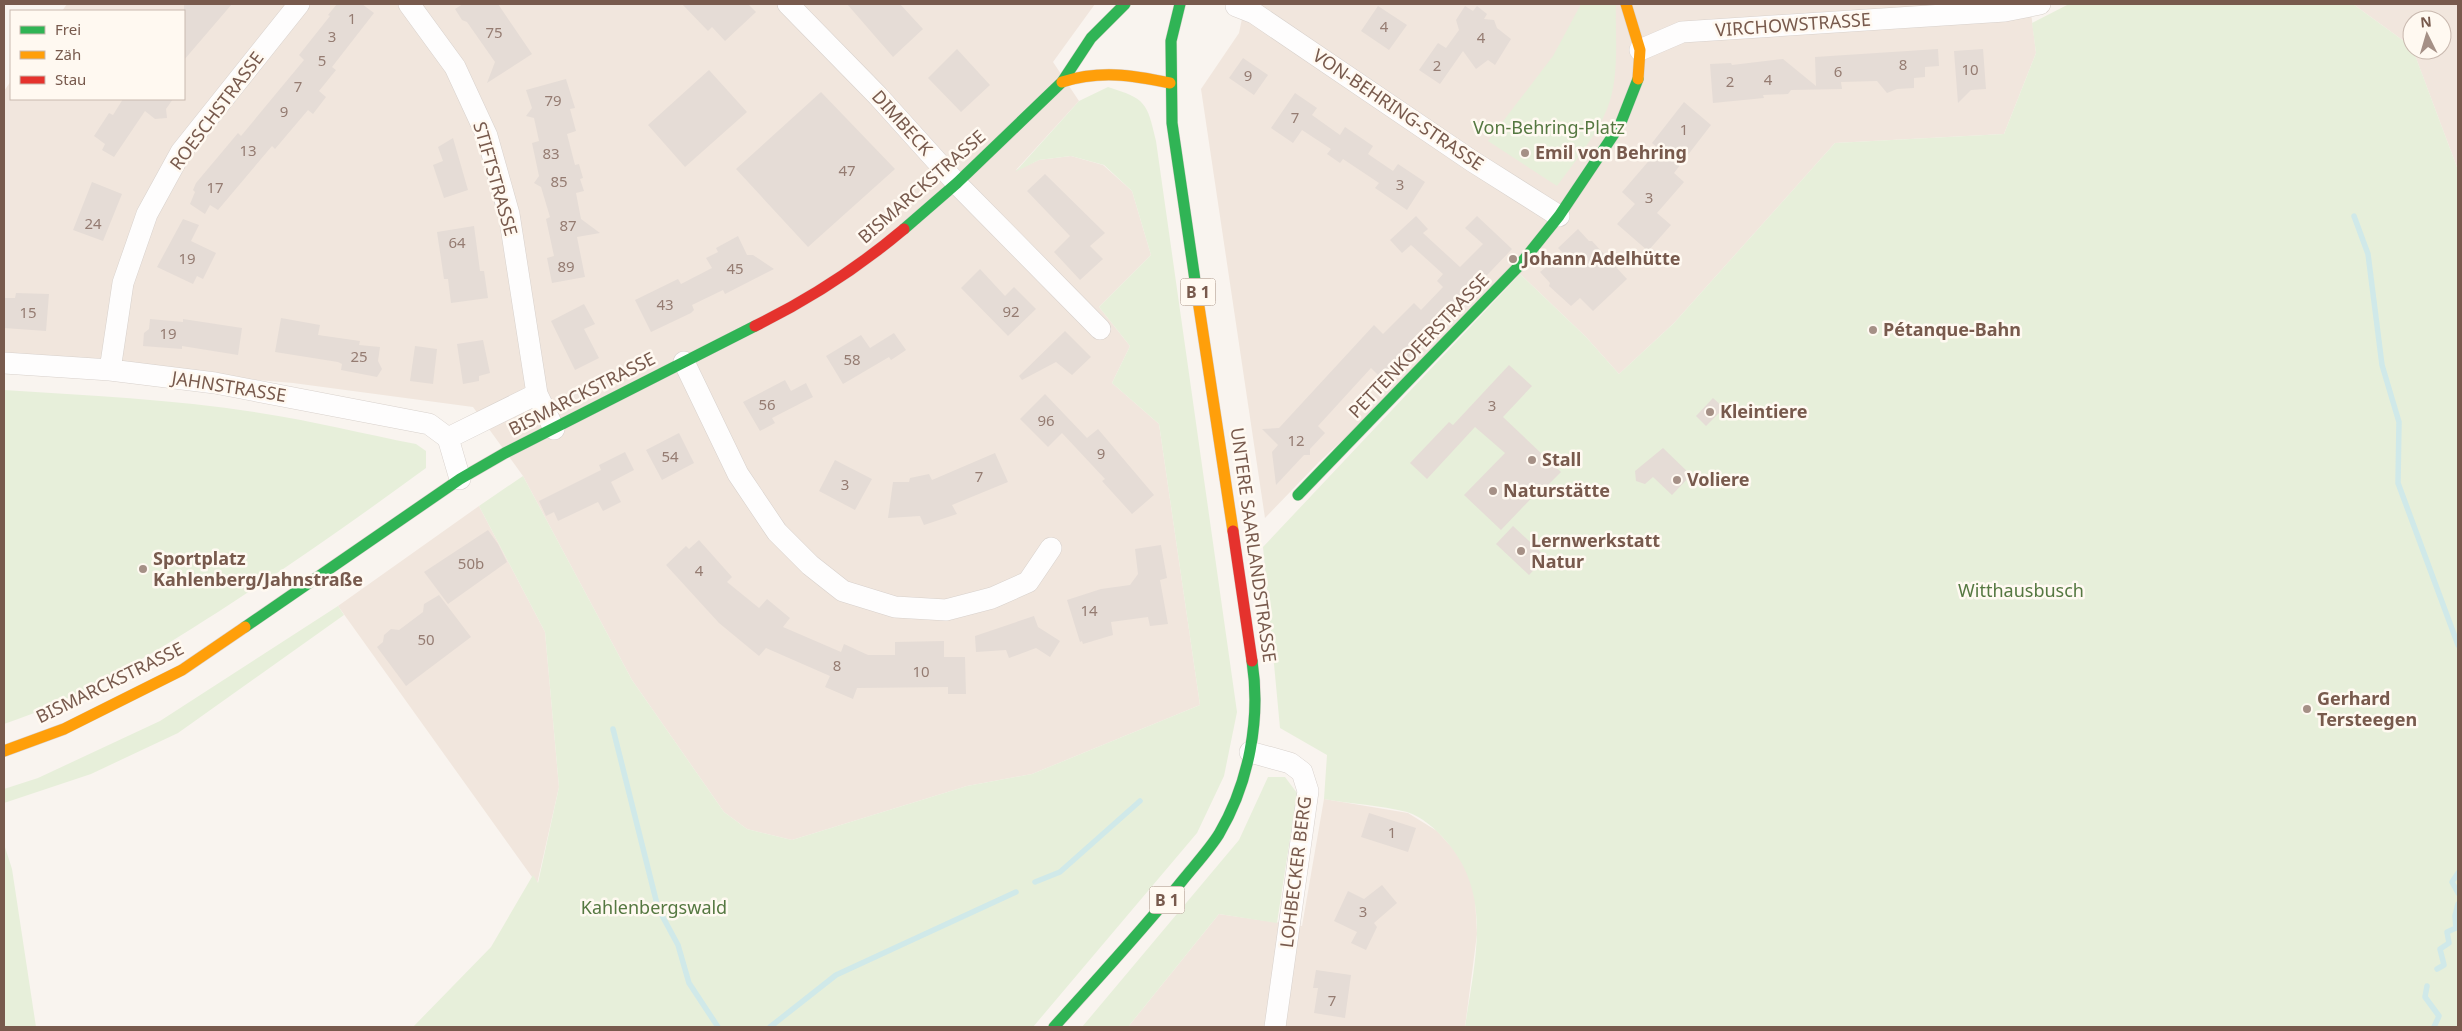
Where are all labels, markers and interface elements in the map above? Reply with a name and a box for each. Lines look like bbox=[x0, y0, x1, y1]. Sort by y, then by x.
street label: VIRCHOWSTRASSE bbox=[1714, 7, 1871, 41]
house number: 1 bbox=[348, 8, 356, 28]
legend bbox=[10, 10, 185, 100]
north arrow bbox=[2402, 10, 2452, 60]
text: N bbox=[2419, 12, 2432, 32]
house number: 4 bbox=[1380, 16, 1389, 36]
text: Frei bbox=[55, 19, 81, 39]
house number: 75 bbox=[485, 22, 503, 42]
house number: 3 bbox=[328, 26, 336, 46]
house number: 4 bbox=[1477, 27, 1486, 47]
street label: VON-BEHRING-STRASSE bbox=[1308, 43, 1489, 175]
text: Zäh bbox=[55, 44, 81, 64]
street label: ROESCHSTRASSE bbox=[164, 46, 269, 174]
house number: 5 bbox=[318, 50, 326, 70]
house number: 8 bbox=[1899, 54, 1907, 74]
house number: 2 bbox=[1433, 55, 1441, 75]
house number: 10 bbox=[1961, 59, 1979, 79]
house number: 6 bbox=[1834, 61, 1842, 81]
house number: 9 bbox=[1244, 65, 1252, 85]
text: Stau bbox=[55, 69, 86, 89]
house number: 4 bbox=[1764, 69, 1773, 89]
house number: 2 bbox=[1726, 71, 1734, 91]
house number: 7 bbox=[294, 76, 302, 96]
street label: DIMBECK bbox=[867, 85, 939, 161]
house number: 79 bbox=[544, 90, 562, 110]
house number: 9 bbox=[280, 101, 288, 121]
house number: 7 bbox=[1291, 107, 1299, 127]
park label: Von-Behring-Platz bbox=[1473, 115, 1625, 139]
street label: STIFTSTRASSE bbox=[468, 119, 524, 239]
house number: 1 bbox=[1680, 119, 1688, 139]
street label: BISMARCKSTRASSE bbox=[852, 124, 990, 248]
house number: 13 bbox=[239, 140, 257, 160]
place label: Emil von Behring bbox=[1535, 140, 1687, 164]
house number: 83 bbox=[542, 143, 560, 163]
marker: Emil von Behring bbox=[1519, 147, 1531, 159]
house number: 47 bbox=[838, 160, 856, 180]
house number: 85 bbox=[550, 171, 568, 191]
house number: 3 bbox=[1396, 174, 1404, 194]
house number: 17 bbox=[206, 177, 224, 197]
house number: 3 bbox=[1645, 187, 1653, 207]
house number: 24 bbox=[84, 213, 102, 233]
house number: 87 bbox=[559, 215, 577, 235]
house number: 64 bbox=[448, 232, 466, 252]
place label: Johann Adelhütte bbox=[1521, 246, 1680, 270]
house number: 19 bbox=[178, 248, 196, 268]
marker: Johann Adelhütte bbox=[1507, 253, 1519, 265]
house number: 89 bbox=[557, 256, 575, 276]
house number: 45 bbox=[726, 258, 744, 278]
street label: PETTENKOFERSTRASSE bbox=[1343, 268, 1494, 423]
road number: B 1 bbox=[1180, 278, 1216, 306]
house number: 43 bbox=[656, 294, 674, 314]
house number: 92 bbox=[1002, 301, 1020, 321]
house number: 15 bbox=[19, 302, 37, 322]
place label: Pétanque-Bahn bbox=[1883, 317, 2021, 341]
house number: 19 bbox=[159, 323, 177, 343]
marker: Pétanque-Bahn bbox=[1867, 324, 1879, 336]
house number: 25 bbox=[350, 346, 368, 366]
street label: BISMARCKSTRASSE bbox=[504, 346, 659, 440]
house number: 58 bbox=[843, 349, 861, 369]
street label: JAHNSTRASSE bbox=[168, 365, 288, 407]
house number: 56 bbox=[758, 394, 776, 414]
house number: 3 bbox=[1488, 395, 1496, 415]
place label: Kleintiere bbox=[1720, 399, 1808, 423]
marker: Kleintiere bbox=[1704, 406, 1716, 418]
house number: 96 bbox=[1037, 410, 1055, 430]
street label: UNTERE SAARLANDSTRASSE bbox=[1226, 426, 1282, 664]
house number: 12 bbox=[1287, 430, 1305, 450]
house number: 9 bbox=[1097, 443, 1105, 463]
house number: 54 bbox=[661, 446, 679, 466]
place label: Stall bbox=[1542, 447, 1581, 471]
marker: Stall bbox=[1526, 454, 1538, 466]
house number: 7 bbox=[975, 466, 983, 486]
place label: Voliere bbox=[1687, 467, 1750, 491]
house number: 3 bbox=[841, 474, 849, 494]
marker: Voliere bbox=[1671, 474, 1683, 486]
place label: Naturstätte bbox=[1503, 478, 1610, 502]
marker: Naturstätte bbox=[1487, 485, 1499, 497]
place label: Lernwerkstatt Natur bbox=[1531, 528, 1660, 573]
marker: Lernwerkstatt Natur bbox=[1515, 545, 1527, 557]
place label: Sportplatz Kahlenberg/Jahnstraße bbox=[153, 546, 363, 591]
house number: 50b bbox=[458, 553, 484, 573]
house number: 4 bbox=[695, 560, 704, 580]
marker: Sportplatz Kahlenberg/Jahnstraße bbox=[137, 563, 149, 575]
park label: Witthausbusch bbox=[1958, 578, 2084, 602]
house number: 14 bbox=[1080, 600, 1098, 620]
house number: 50 bbox=[417, 629, 435, 649]
street label: BISMARCKSTRASSE bbox=[32, 636, 187, 728]
house number: 8 bbox=[833, 655, 841, 675]
house number: 10 bbox=[912, 661, 930, 681]
place label: Gerhard Tersteegen bbox=[2317, 686, 2417, 731]
marker: Gerhard Tersteegen bbox=[2301, 703, 2313, 715]
street label: LOHBECKER BERG bbox=[1274, 795, 1316, 949]
house number: 1 bbox=[1388, 822, 1396, 842]
road number: B 1 bbox=[1150, 886, 1184, 914]
park label: Kahlenbergswald bbox=[581, 895, 727, 919]
house number: 3 bbox=[1359, 901, 1367, 921]
house number: 7 bbox=[1328, 990, 1336, 1010]

